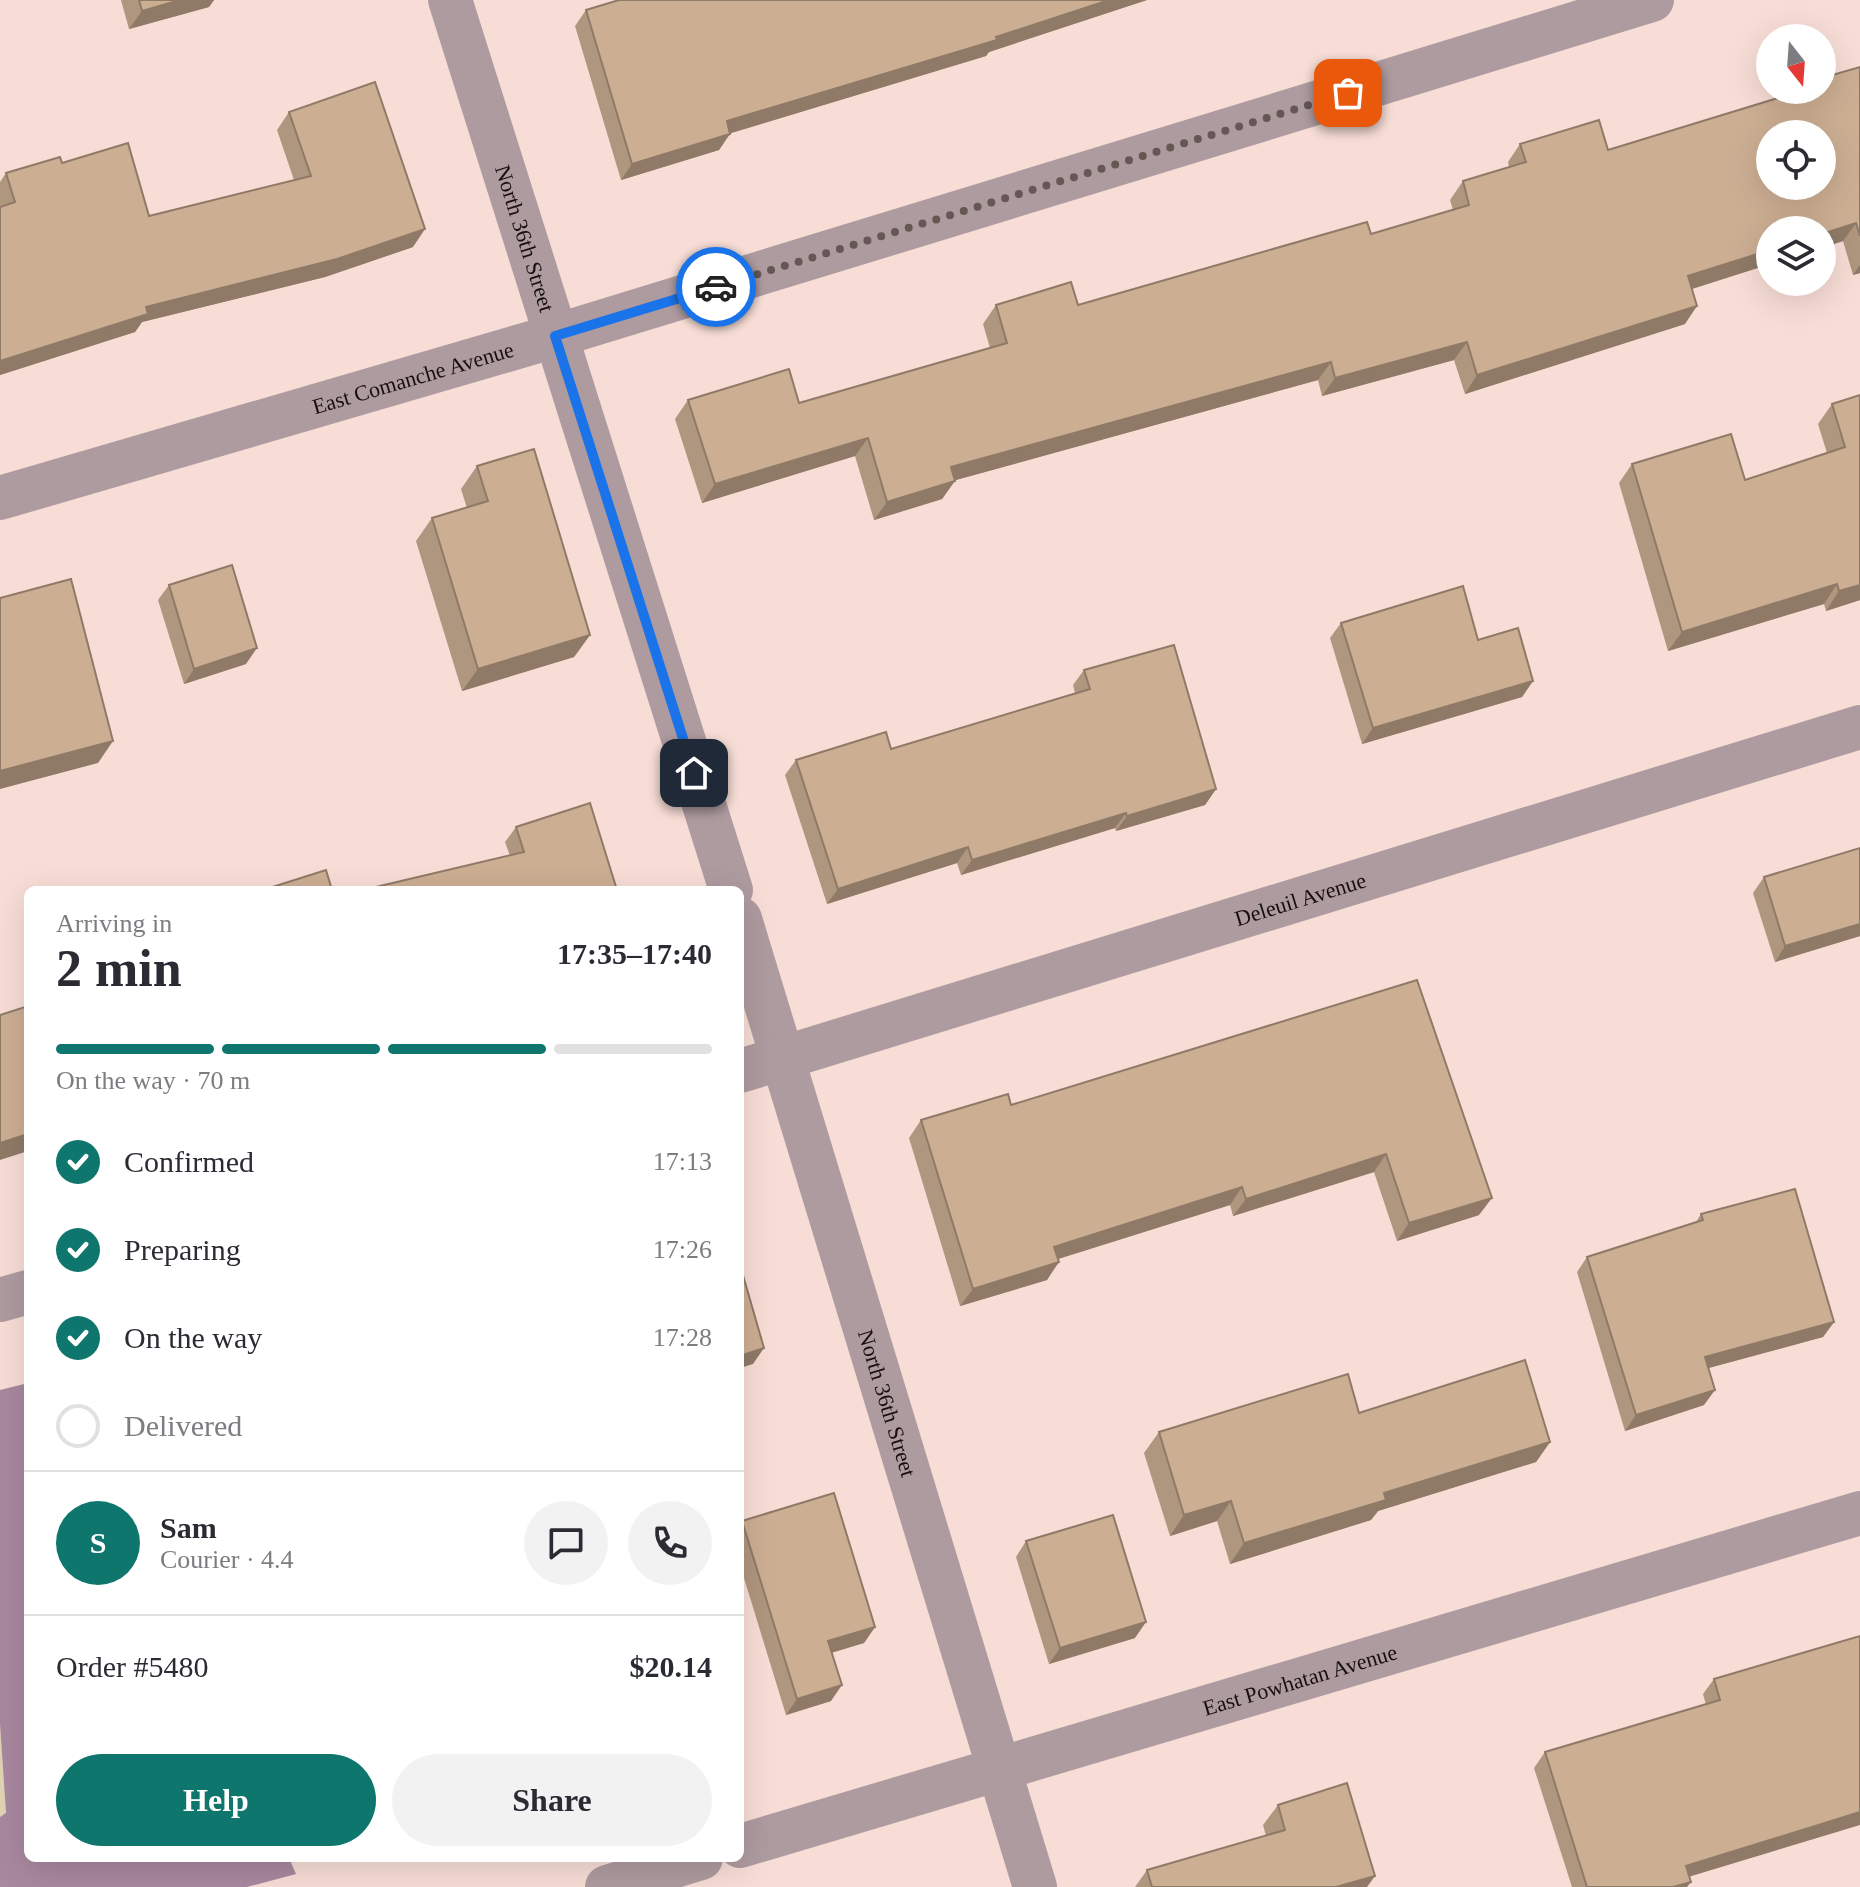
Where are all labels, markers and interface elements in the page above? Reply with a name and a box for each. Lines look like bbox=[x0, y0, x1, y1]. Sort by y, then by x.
north arrow bbox=[1756, 24, 1836, 104]
map controls bbox=[1756, 24, 1836, 296]
pin bbox=[1314, 59, 1382, 127]
icon: bag bbox=[1326, 71, 1370, 115]
button: locate bbox=[1756, 120, 1836, 200]
street label: North 36th Street bbox=[490, 162, 560, 315]
button: layers bbox=[1756, 216, 1836, 296]
courier bbox=[676, 247, 756, 327]
icon: car bbox=[694, 265, 738, 309]
street label: East Comanche Avenue bbox=[309, 336, 516, 419]
pin bbox=[660, 739, 728, 807]
icon: home bbox=[672, 751, 716, 795]
street label: Deleuil Avenue bbox=[1232, 867, 1369, 931]
text: Arriving in bbox=[56, 909, 172, 938]
text: 17:35–17:40 bbox=[557, 937, 712, 970]
text: 2 min bbox=[56, 940, 182, 997]
text: On the way · 70 m bbox=[56, 1066, 250, 1095]
icon: check bbox=[56, 1140, 100, 1184]
text: Confirmed bbox=[124, 1145, 254, 1178]
text: 17:13 bbox=[653, 1147, 712, 1176]
icon: check bbox=[56, 1228, 100, 1272]
text: Preparing bbox=[124, 1233, 241, 1266]
text: 17:26 bbox=[653, 1235, 712, 1264]
icon: check bbox=[56, 1316, 100, 1360]
text: On the way bbox=[124, 1321, 262, 1354]
text: 17:28 bbox=[653, 1323, 712, 1352]
street label: North 36th Street bbox=[853, 1326, 922, 1480]
text: Delivered bbox=[124, 1409, 242, 1442]
button: chat bbox=[524, 1501, 608, 1585]
button: phone bbox=[628, 1501, 712, 1585]
text: Sam bbox=[160, 1511, 217, 1544]
text: S bbox=[90, 1526, 106, 1559]
text: Courier · 4.4 bbox=[160, 1545, 294, 1574]
street label: East Powhatan Avenue bbox=[1200, 1639, 1400, 1720]
text: Order #5480 bbox=[56, 1650, 208, 1683]
text: $20.14 bbox=[630, 1650, 712, 1683]
button: Help bbox=[56, 1754, 376, 1846]
button: Share bbox=[392, 1754, 712, 1846]

